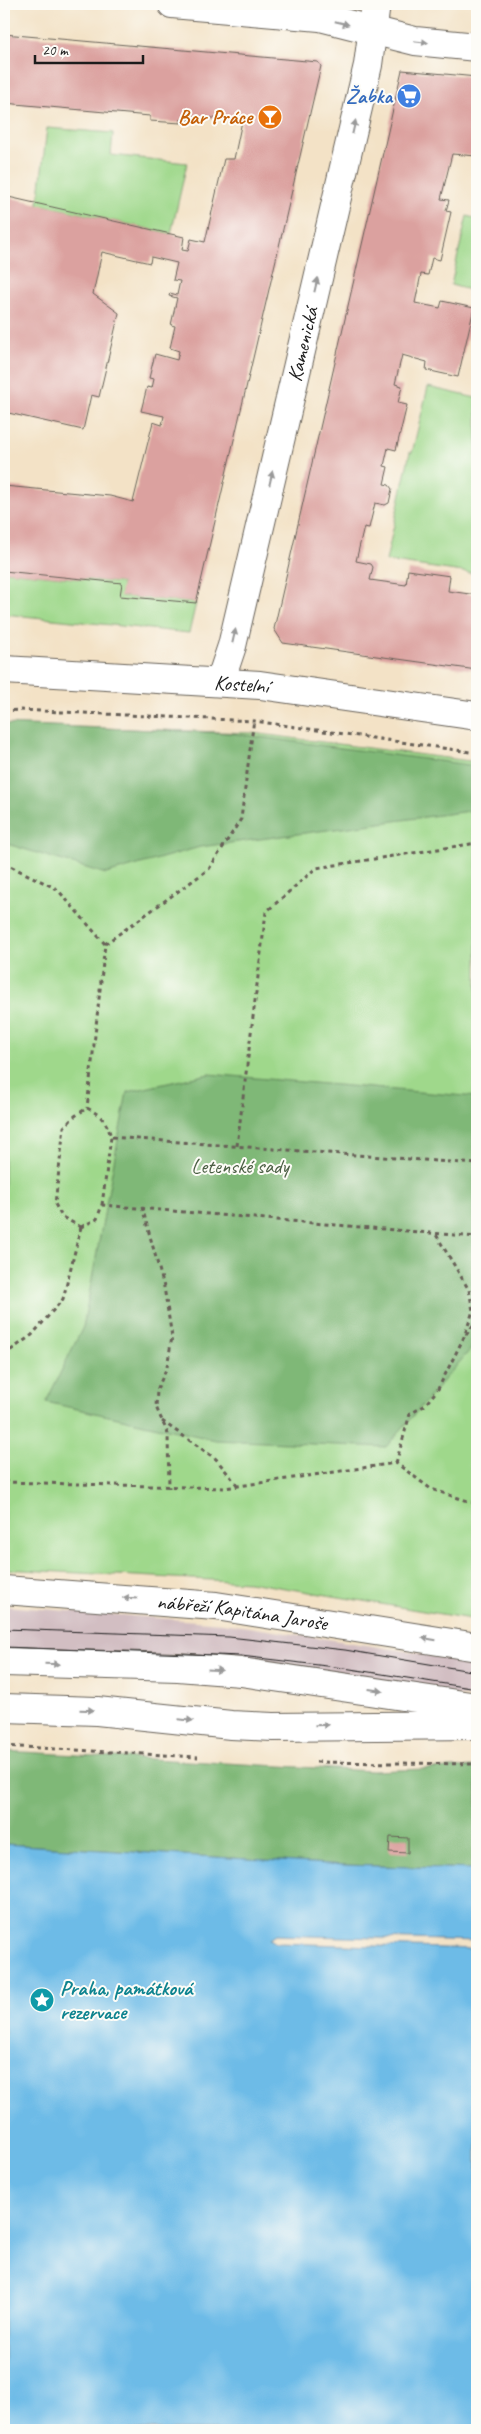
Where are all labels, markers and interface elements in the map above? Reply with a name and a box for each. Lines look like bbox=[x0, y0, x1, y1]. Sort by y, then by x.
one-way arrow bbox=[335, 19, 350, 27]
scale bar bbox=[35, 32, 142, 64]
one-way arrow bbox=[414, 38, 430, 46]
text: 20 m bbox=[42, 41, 69, 60]
place label: Žabka bbox=[346, 83, 393, 109]
supermarket icon: Žabka bbox=[396, 83, 422, 109]
place label: Bar Práce bbox=[178, 104, 254, 130]
bar icon: Bar Práce bbox=[257, 104, 283, 130]
one-way arrow bbox=[350, 120, 358, 135]
one-way arrow bbox=[312, 278, 320, 293]
street label: Kamenická bbox=[281, 303, 324, 384]
one-way arrow bbox=[267, 470, 275, 485]
one-way arrow bbox=[230, 628, 238, 643]
street label: Kostelní bbox=[214, 669, 275, 700]
park label: Letenské sady bbox=[191, 1153, 291, 1179]
street label: nábřeží Kapitána Jaroše bbox=[155, 1589, 331, 1637]
one-way arrow bbox=[121, 1594, 137, 1602]
one-way arrow bbox=[421, 1634, 437, 1642]
one-way arrow bbox=[45, 1660, 61, 1668]
one-way arrow bbox=[207, 1666, 223, 1674]
one-way arrow bbox=[368, 1687, 384, 1695]
one-way arrow bbox=[80, 1707, 96, 1715]
one-way arrow bbox=[178, 1716, 194, 1724]
one-way arrow bbox=[314, 1721, 330, 1729]
place label: Praha, památková rezervace bbox=[60, 1975, 194, 2025]
place icon: Praha, památková rezervace bbox=[29, 1987, 55, 2013]

